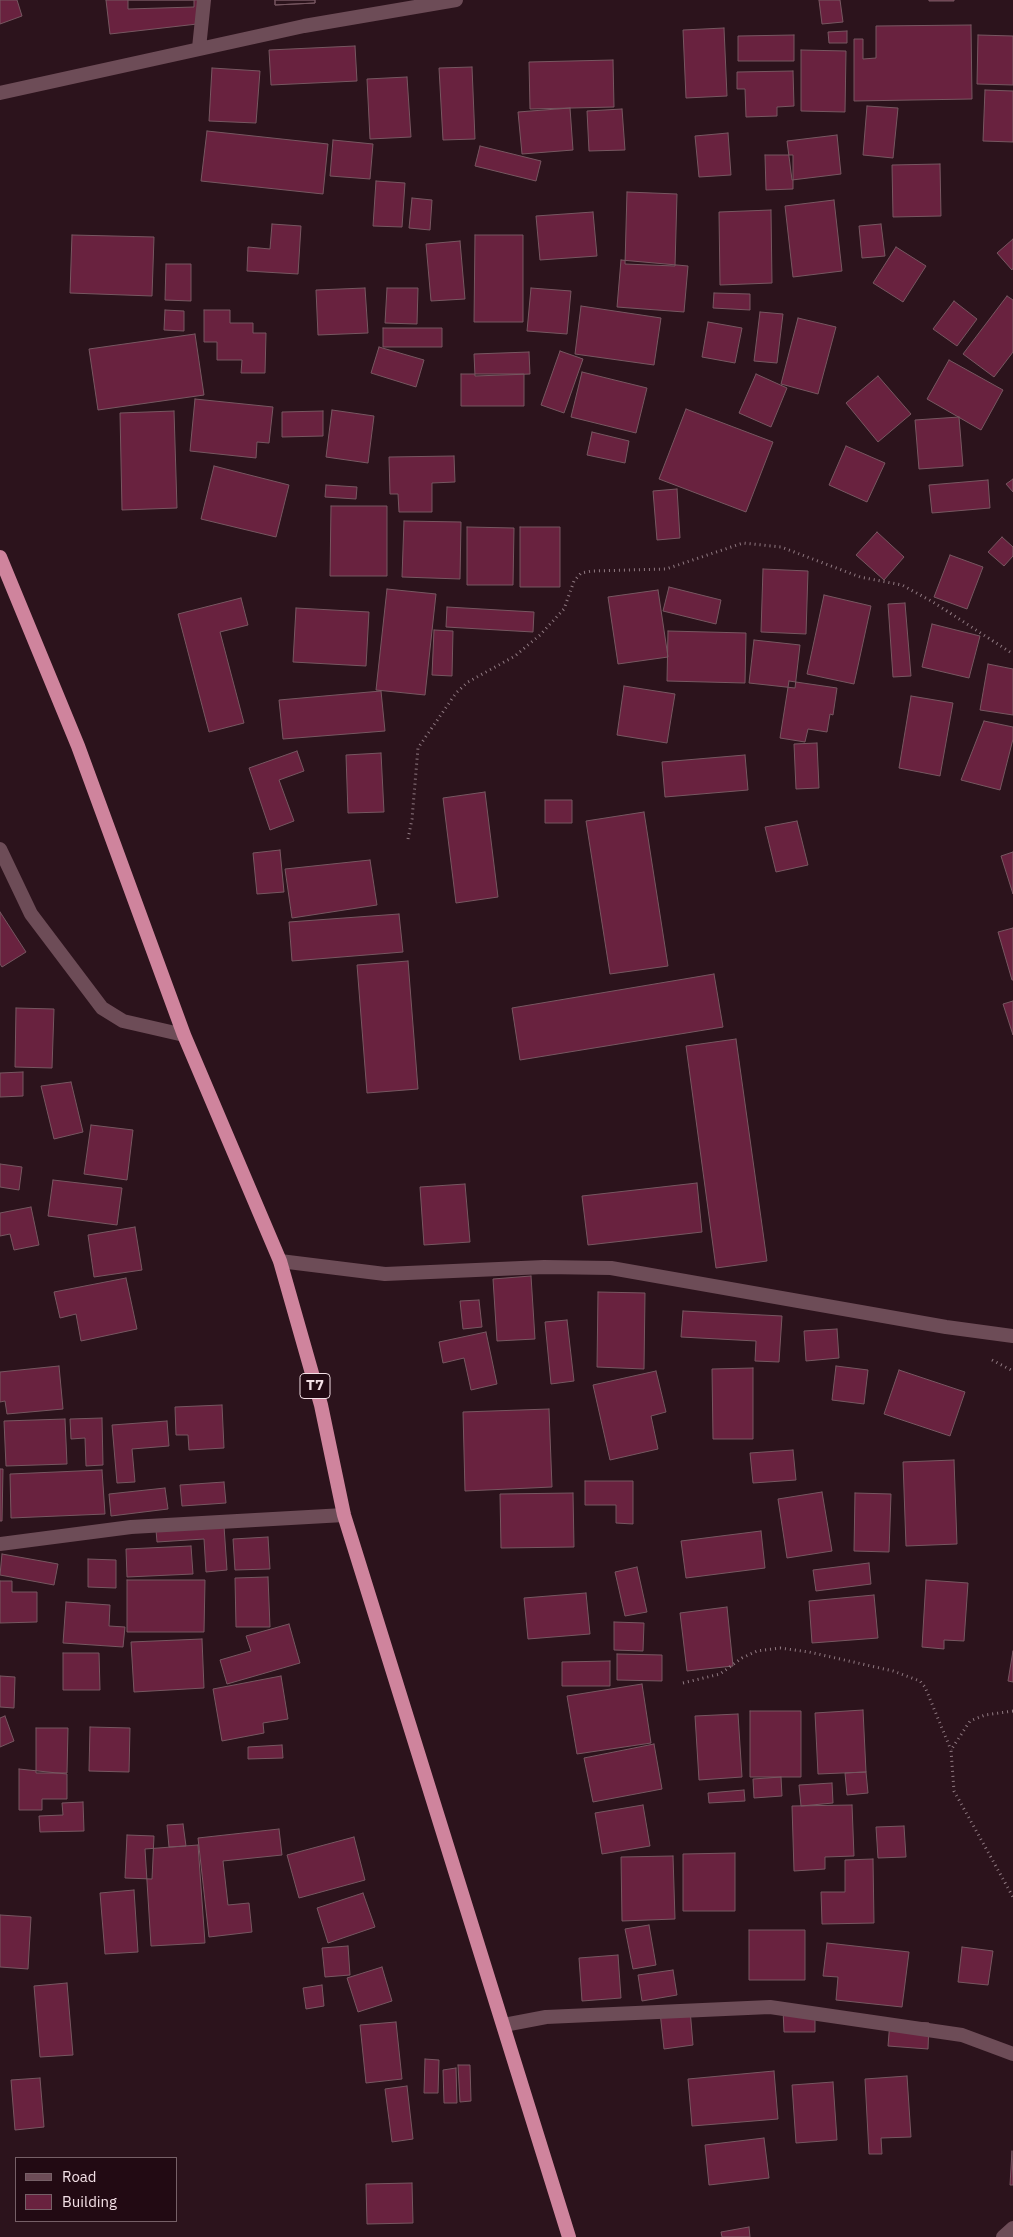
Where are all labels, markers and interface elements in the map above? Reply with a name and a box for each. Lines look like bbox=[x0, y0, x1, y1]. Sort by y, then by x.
road number: T7 bbox=[300, 1374, 330, 1398]
legend bbox=[15, 2157, 178, 2222]
text: Road bbox=[62, 2167, 97, 2186]
text: Building bbox=[62, 2192, 117, 2211]

